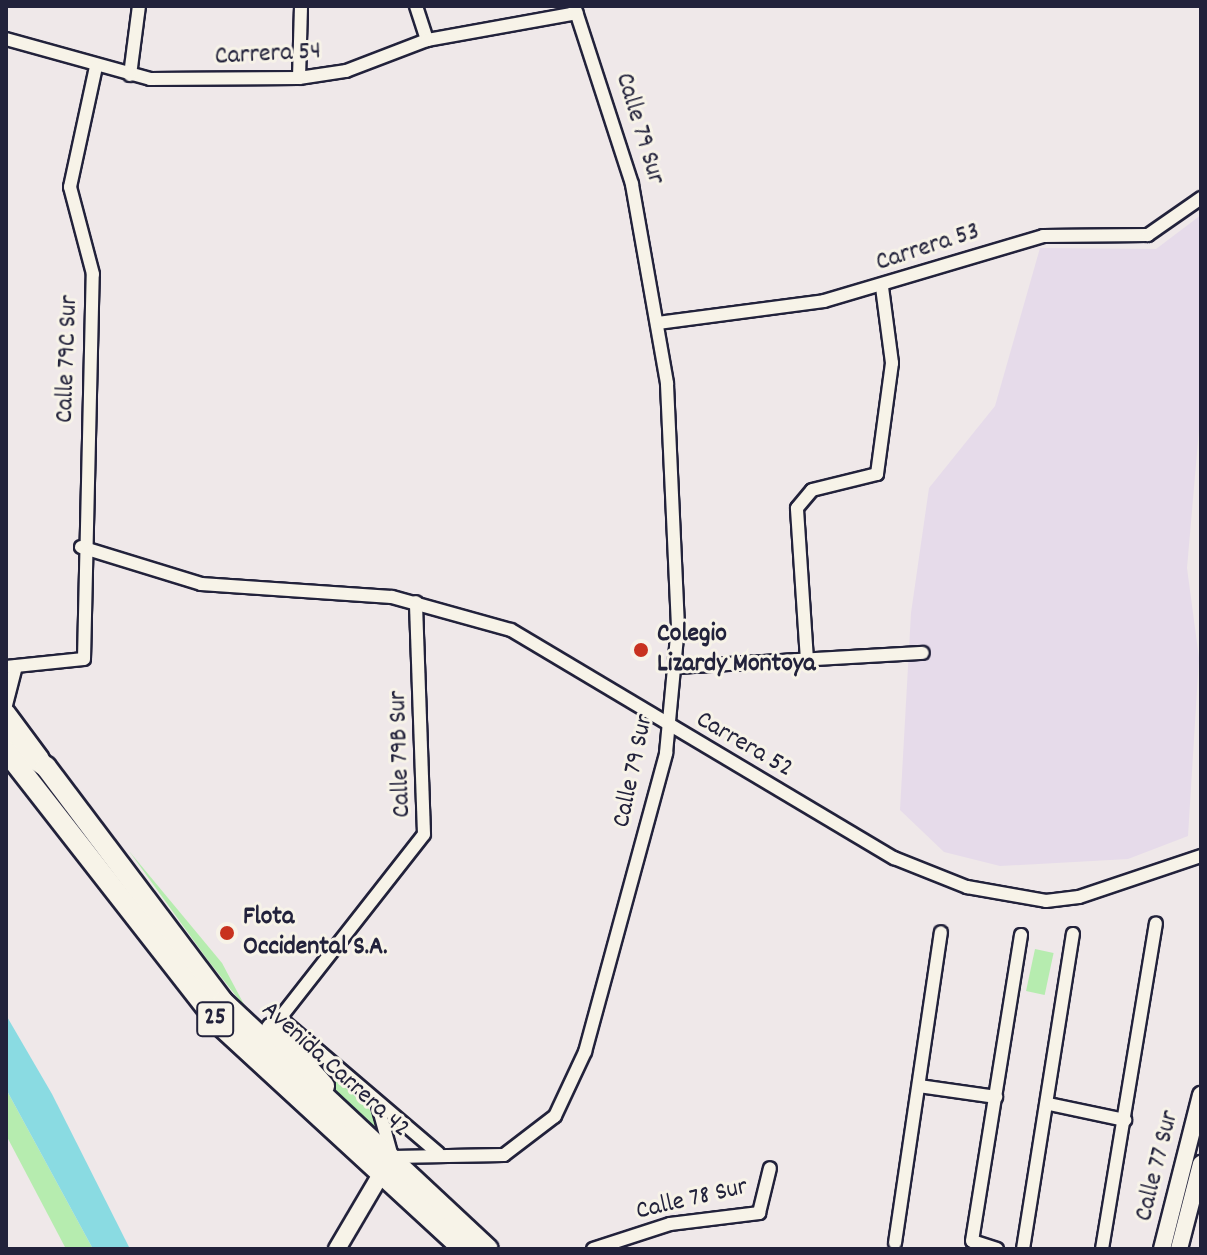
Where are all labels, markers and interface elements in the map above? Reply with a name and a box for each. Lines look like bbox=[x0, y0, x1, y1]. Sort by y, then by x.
street label: Carrera 54 bbox=[214, 37, 322, 73]
street label: Calle 79 Sur bbox=[607, 69, 671, 189]
street label: Carrera 53 bbox=[872, 217, 984, 279]
street label: Calle 79C Sur bbox=[50, 295, 86, 423]
place label: Colegio Lizardy Montoya bbox=[657, 619, 815, 680]
marker: Colegio Lizardy Montoya bbox=[632, 641, 650, 659]
street label: Calle 79B Sur bbox=[383, 690, 419, 818]
street label: Carrera 52 bbox=[690, 705, 798, 785]
street label: Calle 79 Sur bbox=[607, 712, 661, 830]
place label: Flota Occidental S.A. bbox=[243, 902, 387, 964]
marker: Flota Occidental S.A. bbox=[218, 924, 236, 942]
street label: Avenida Carrera 42 bbox=[254, 995, 416, 1145]
road number: 25 bbox=[195, 999, 235, 1039]
street label: Calle 77 Sur bbox=[1129, 1107, 1187, 1225]
street label: Calle 78 Sur bbox=[633, 1172, 751, 1228]

